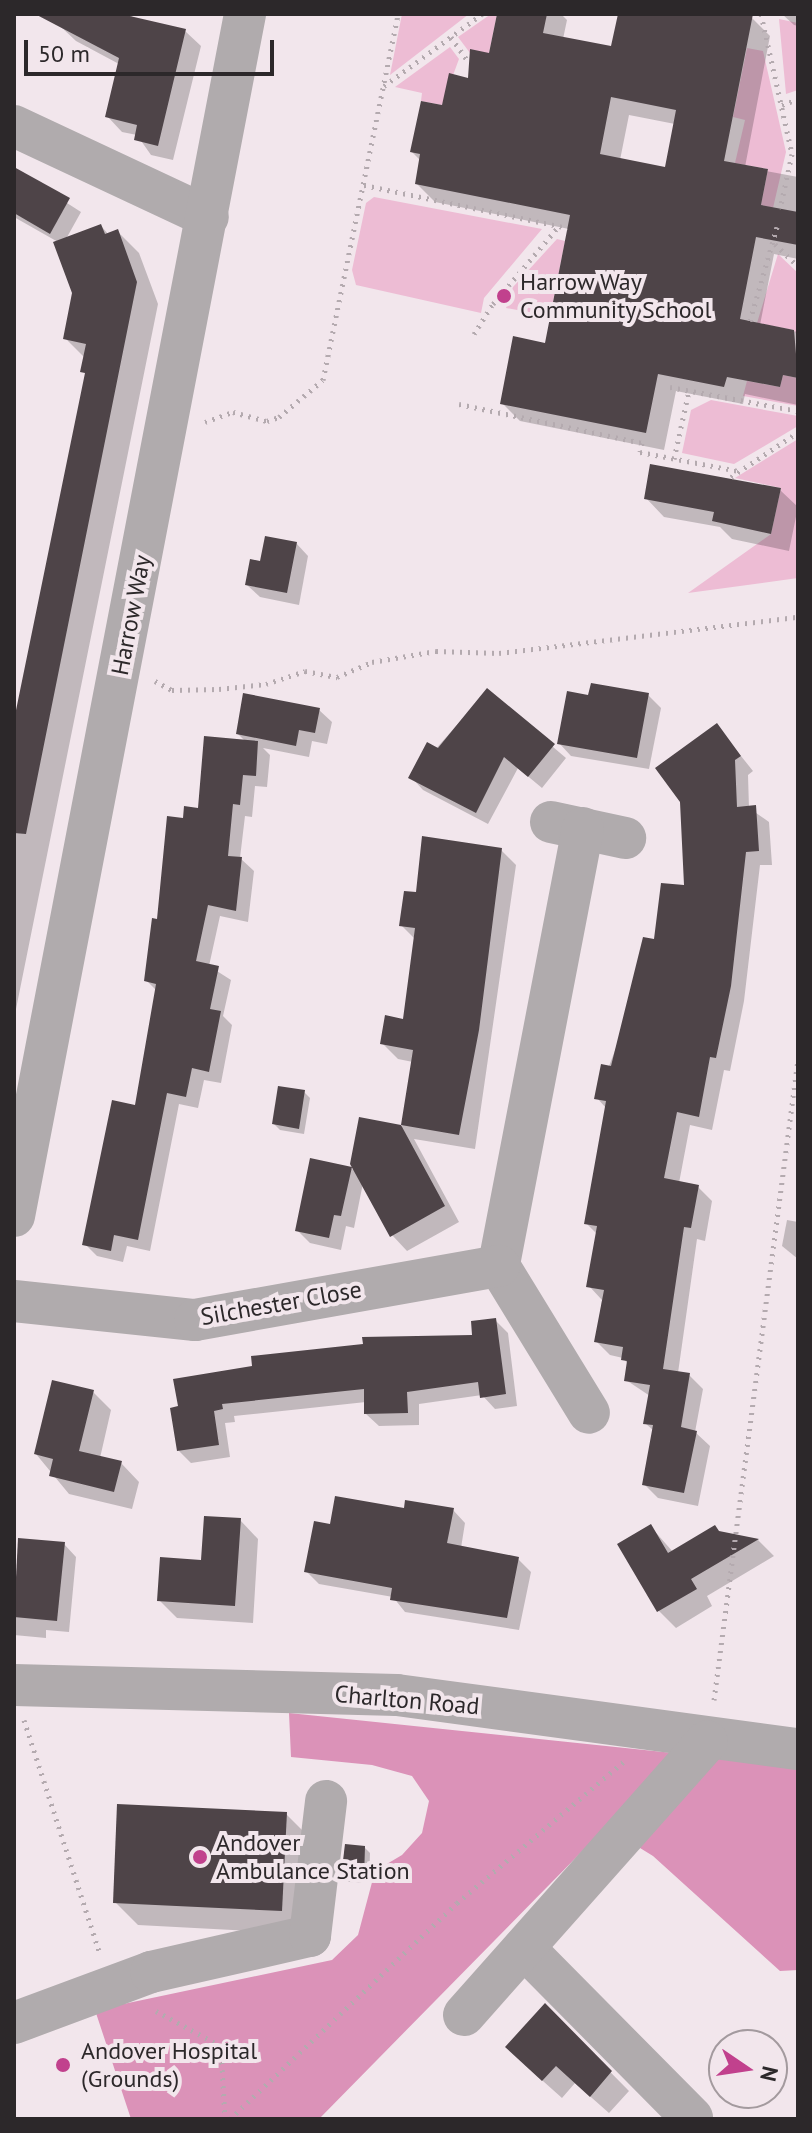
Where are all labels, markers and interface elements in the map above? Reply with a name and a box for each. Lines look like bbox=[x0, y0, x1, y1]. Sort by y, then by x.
scale bar bbox=[28, 24, 278, 74]
text: 50 m bbox=[38, 38, 90, 69]
place label: Harrow Way Community School bbox=[520, 268, 712, 324]
marker: Harrow Way Community School bbox=[495, 287, 513, 305]
street label: Harrow Way bbox=[105, 552, 157, 678]
street label: Silchester Close bbox=[198, 1275, 364, 1331]
street label: Charlton Road bbox=[334, 1679, 480, 1721]
place label: Andover Ambulance Station bbox=[216, 1829, 410, 1885]
marker: Andover Ambulance Station bbox=[191, 1848, 209, 1866]
north arrow bbox=[708, 2029, 788, 2109]
place label: Andover Hospital (Grounds) bbox=[81, 2037, 257, 2093]
marker: Andover Hospital (Grounds) bbox=[52, 2054, 74, 2076]
text: N bbox=[754, 2064, 785, 2084]

